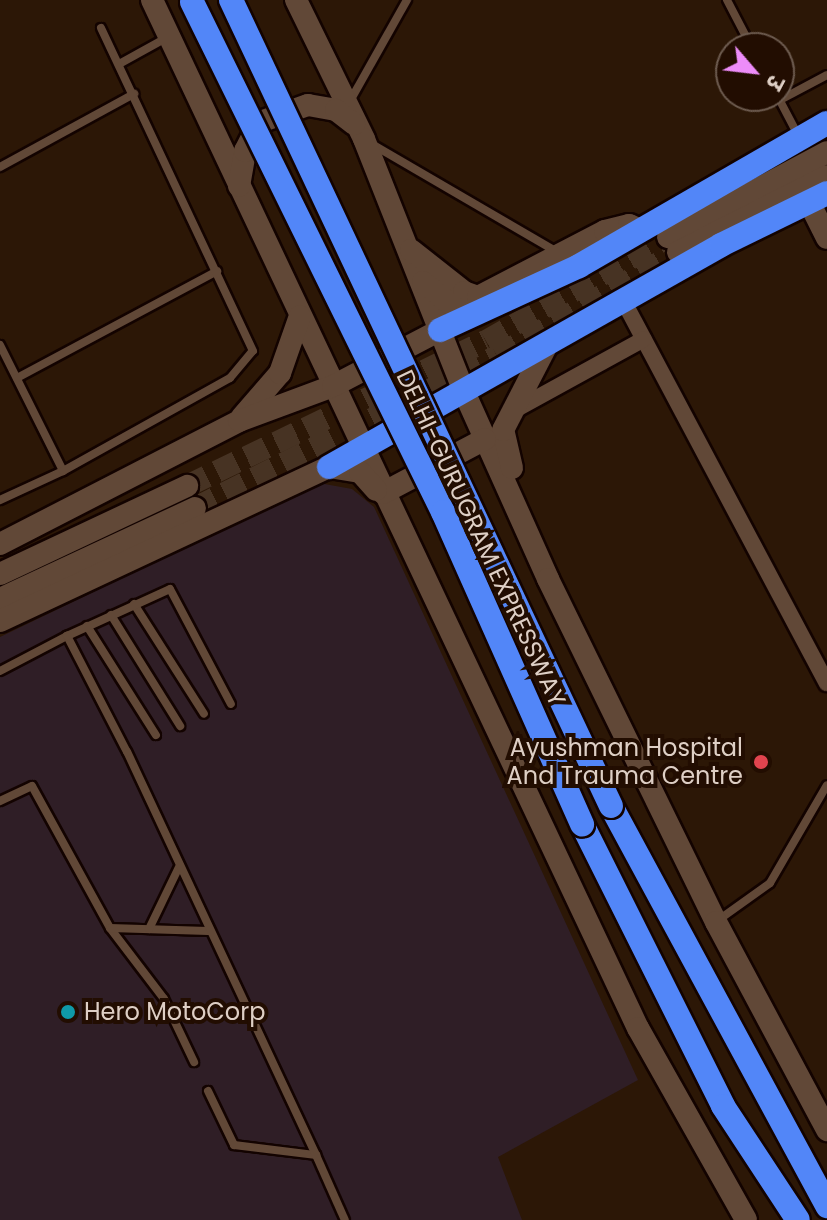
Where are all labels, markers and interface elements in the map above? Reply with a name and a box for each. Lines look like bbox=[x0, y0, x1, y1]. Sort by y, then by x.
north arrow bbox=[715, 32, 795, 112]
text: उ bbox=[758, 70, 791, 95]
street label: DELHI-GURUGRAM EXPRESSWAY bbox=[390, 365, 572, 711]
place label: Ayushman Hospital And Trauma Centre bbox=[507, 734, 743, 790]
marker: Ayushman Hospital And Trauma Centre bbox=[750, 751, 772, 773]
place label: Hero MotoCorp bbox=[84, 998, 265, 1026]
marker: Hero MotoCorp bbox=[59, 1003, 77, 1021]

